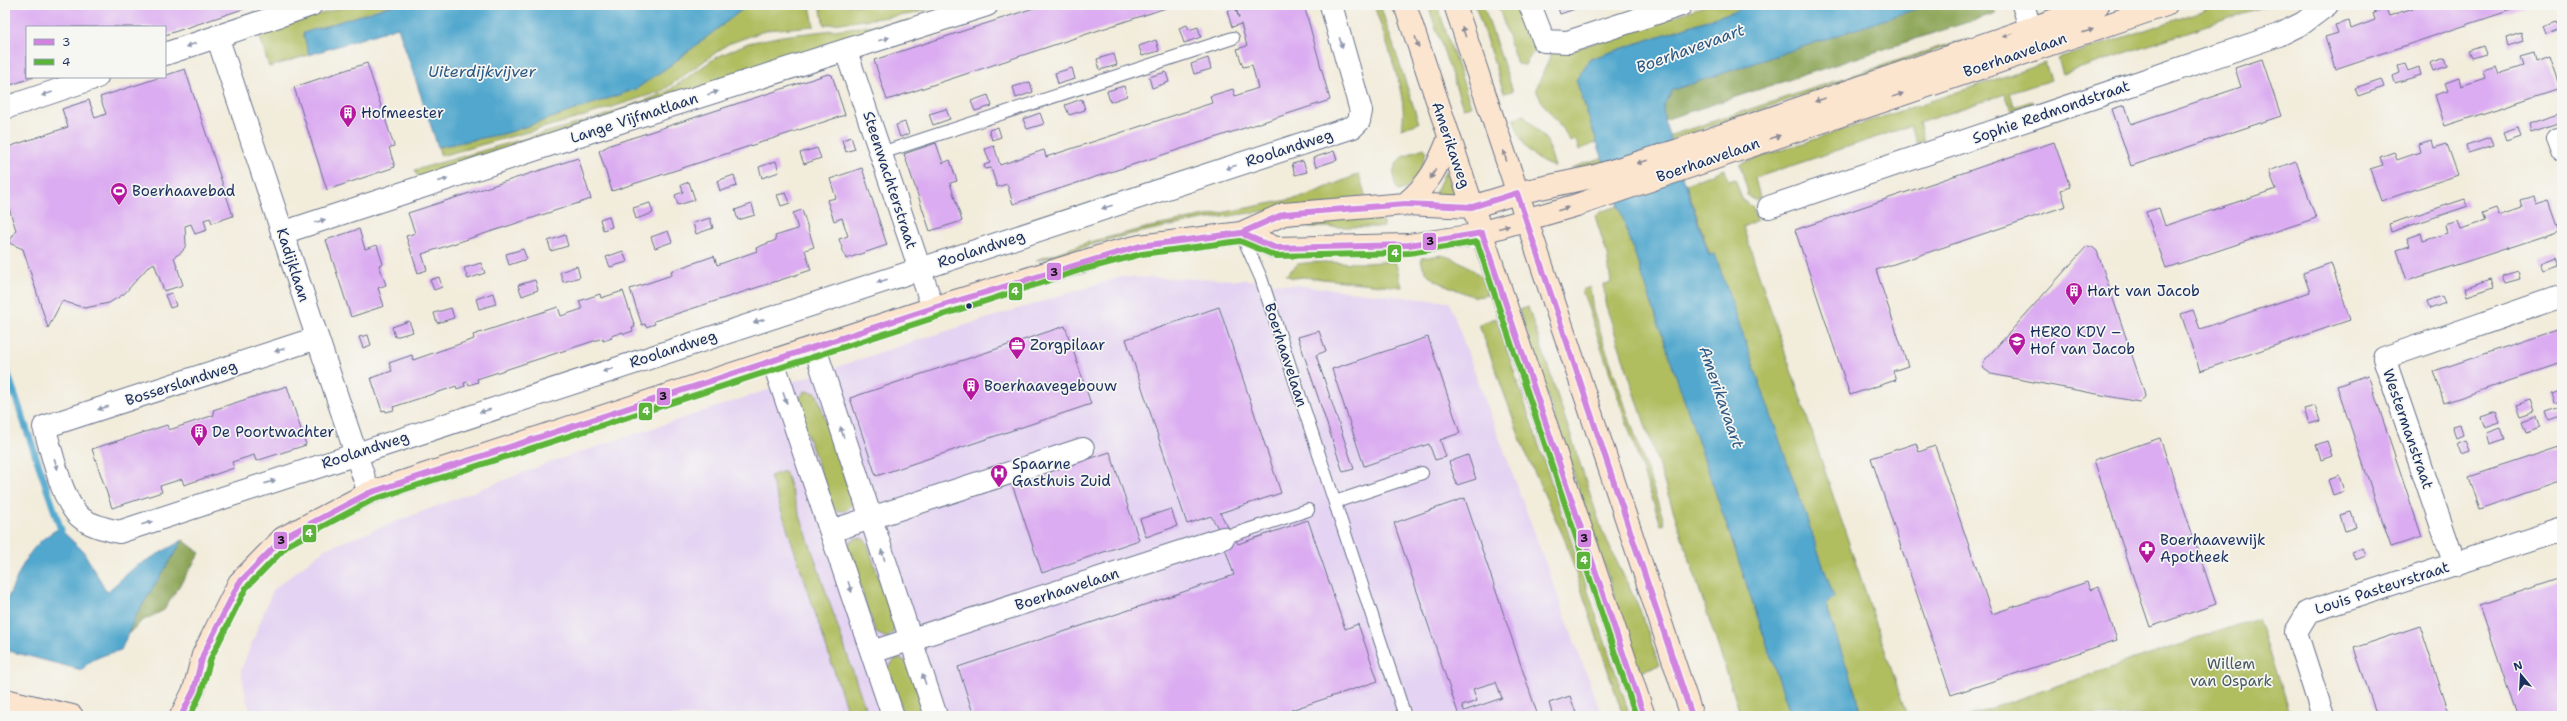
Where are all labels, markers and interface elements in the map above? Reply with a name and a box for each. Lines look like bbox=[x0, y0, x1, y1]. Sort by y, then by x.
water label: Boerhavevaart bbox=[1633, 19, 1747, 78]
legend bbox=[26, 26, 166, 78]
one-way arrow bbox=[1461, 26, 1467, 38]
street label: Boerhaavelaan bbox=[1961, 28, 2069, 82]
one-way arrow bbox=[2082, 28, 2094, 34]
one-way arrow bbox=[2002, 33, 2014, 39]
text: 3 bbox=[62, 34, 70, 50]
one-way arrow bbox=[878, 36, 890, 42]
one-way arrow bbox=[1414, 36, 1420, 48]
one-way arrow bbox=[1338, 37, 1344, 49]
one-way arrow bbox=[185, 42, 197, 48]
text: 4 bbox=[62, 54, 70, 70]
water label: Uiterdijkvijver bbox=[428, 61, 536, 82]
street label: Sophie Redmondstraat bbox=[1970, 76, 2132, 148]
street label: Lange Vijfmatlaan bbox=[568, 88, 700, 148]
one-way arrow bbox=[707, 90, 719, 96]
one-way arrow bbox=[41, 91, 53, 97]
one-way arrow bbox=[1893, 92, 1905, 98]
one-way arrow bbox=[1814, 98, 1826, 104]
street label: Amerikaweg bbox=[1427, 99, 1475, 191]
building icon: Hofmeester bbox=[338, 103, 358, 128]
place label: Hofmeester bbox=[361, 103, 444, 123]
street label: Steenwachterstraat bbox=[858, 108, 922, 252]
street label: Roolandweg bbox=[1243, 124, 1335, 172]
street label: Boerhaavelaan bbox=[1654, 133, 1762, 187]
one-way arrow bbox=[1770, 134, 1782, 140]
one-way arrow bbox=[1502, 150, 1508, 162]
one-way arrow bbox=[1635, 159, 1647, 165]
one-way arrow bbox=[1224, 164, 1236, 170]
one-way arrow bbox=[1430, 168, 1437, 180]
one-way arrow bbox=[437, 177, 449, 183]
sports icon: Boerhaavebad bbox=[109, 181, 129, 206]
place label: Boerhaavebad bbox=[132, 181, 236, 201]
one-way arrow bbox=[1101, 205, 1113, 211]
one-way arrow bbox=[1558, 206, 1570, 212]
one-way arrow bbox=[314, 218, 326, 224]
one-way arrow bbox=[1498, 224, 1510, 230]
street label: Kadijklaan bbox=[272, 225, 314, 305]
street label: Roolandweg bbox=[935, 225, 1027, 273]
line badge: 3 bbox=[1422, 232, 1437, 251]
text: 3 bbox=[1426, 234, 1434, 249]
line badge: 4 bbox=[1387, 244, 1402, 263]
text: 4 bbox=[1391, 246, 1399, 261]
line badge: 3 bbox=[1046, 262, 1062, 281]
text: 3 bbox=[1050, 265, 1058, 280]
one-way arrow bbox=[876, 278, 888, 284]
building icon: Hart van Jacob bbox=[2064, 281, 2084, 306]
place label: Hart van Jacob bbox=[2087, 281, 2200, 301]
line badge: 4 bbox=[1008, 282, 1023, 301]
text: 4 bbox=[1011, 284, 1019, 299]
street label: Boerhaavelaan bbox=[1260, 300, 1312, 410]
unlabelled marker bbox=[964, 301, 974, 311]
one-way arrow bbox=[752, 319, 764, 325]
place label: HERO KDV – Hof van Jacob bbox=[2030, 322, 2135, 359]
street label: Roolandweg bbox=[627, 325, 719, 373]
school or university icon: HERO KDV – Hof van Jacob bbox=[2007, 331, 2027, 356]
office icon: Zorgpilaar bbox=[1007, 335, 1027, 360]
place label: Zorgpilaar bbox=[1030, 335, 1105, 355]
water label: Amerikavaart bbox=[1694, 343, 1749, 451]
one-way arrow bbox=[274, 347, 286, 353]
street label: Bosserslandweg bbox=[123, 355, 239, 411]
street label: Westermanstraat bbox=[2378, 366, 2438, 492]
one-way arrow bbox=[602, 368, 614, 374]
building icon: Boerhaavegebouw bbox=[961, 376, 981, 401]
place label: Boerhaavegebouw bbox=[984, 376, 1117, 396]
line badge: 3 bbox=[656, 387, 671, 406]
text: 3 bbox=[659, 389, 667, 404]
one-way arrow bbox=[783, 392, 789, 404]
line badge: 4 bbox=[638, 402, 653, 421]
text: 4 bbox=[642, 404, 650, 419]
one-way arrow bbox=[97, 405, 109, 411]
one-way arrow bbox=[479, 408, 491, 414]
building icon: De Poortwachter bbox=[189, 422, 209, 447]
place label: De Poortwachter bbox=[212, 422, 335, 442]
street label: Roolandweg bbox=[319, 426, 411, 474]
one-way arrow bbox=[839, 426, 845, 438]
place label: Spaarne Gasthuis Zuid bbox=[1012, 454, 1111, 491]
one-way arrow bbox=[53, 459, 59, 471]
hospital icon: Spaarne Gasthuis Zuid bbox=[989, 463, 1009, 488]
one-way arrow bbox=[264, 478, 276, 484]
one-way arrow bbox=[141, 519, 153, 525]
line badge: 4 bbox=[302, 524, 317, 543]
text: 4 bbox=[305, 526, 313, 541]
line badge: 3 bbox=[1577, 529, 1592, 548]
place label: Boerhaavewijk Apotheek bbox=[2160, 530, 2266, 567]
line badge: 3 bbox=[273, 531, 288, 550]
text: 3 bbox=[1580, 531, 1588, 546]
text: 3 bbox=[277, 533, 285, 548]
pharmacy icon: Boerhaavewijk Apotheek bbox=[2137, 539, 2157, 564]
one-way arrow bbox=[880, 549, 886, 561]
line badge: 4 bbox=[1576, 551, 1591, 570]
text: 4 bbox=[1580, 553, 1588, 568]
street label: Louis Pasteurstraat bbox=[2312, 557, 2452, 619]
street label: Boerhaavelaan bbox=[1012, 563, 1122, 615]
one-way arrow bbox=[847, 582, 853, 594]
park label: Willem van Ospark bbox=[2190, 654, 2272, 691]
north arrow bbox=[2501, 655, 2541, 695]
text: N bbox=[2512, 657, 2525, 674]
one-way arrow bbox=[920, 673, 926, 685]

